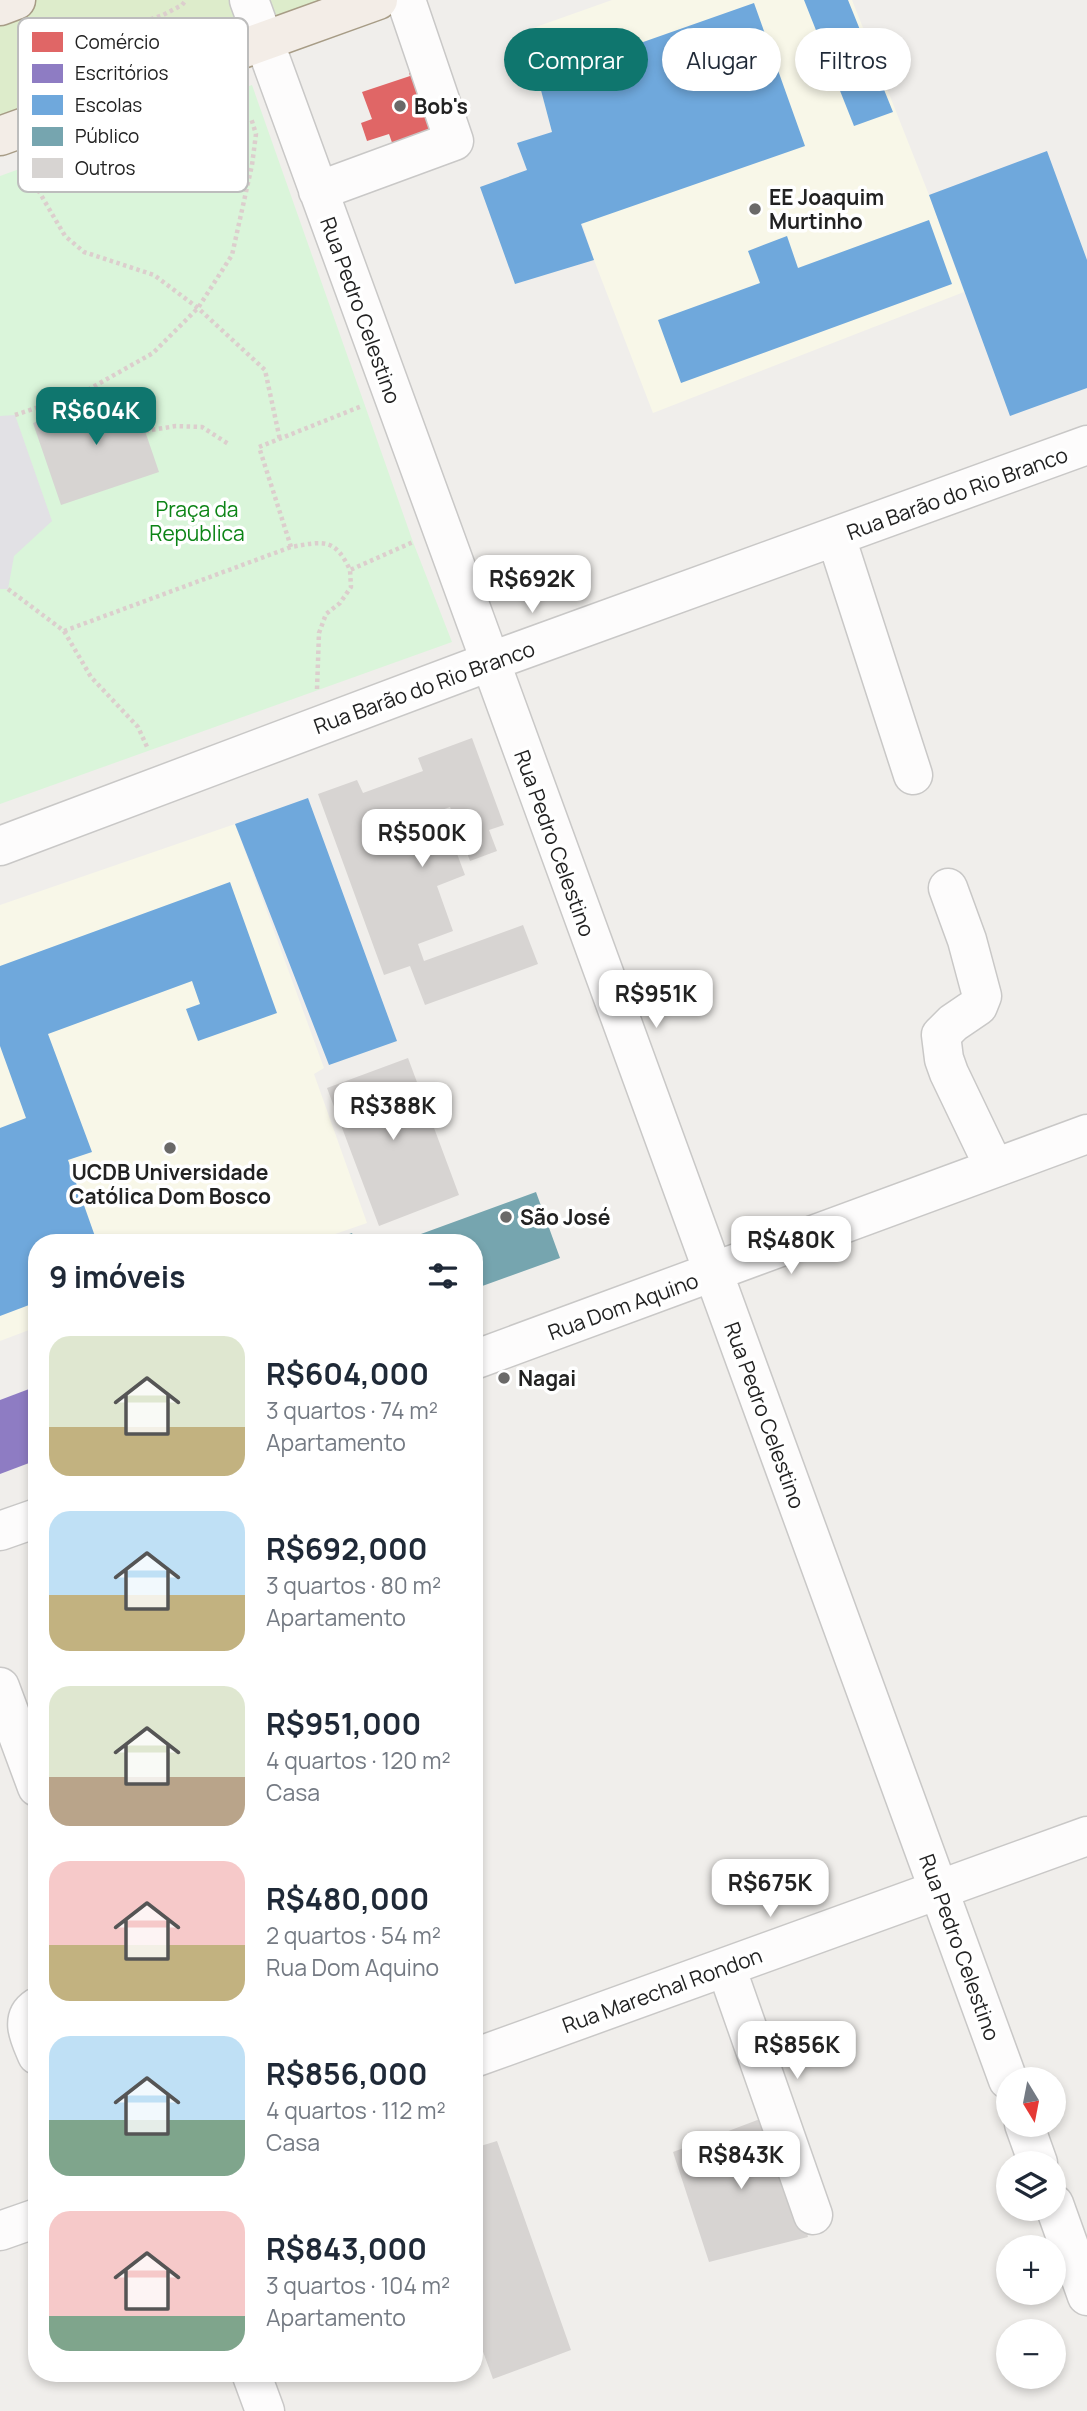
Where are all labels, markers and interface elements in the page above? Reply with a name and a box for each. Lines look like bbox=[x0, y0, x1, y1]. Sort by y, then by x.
legend bbox=[18, 18, 248, 192]
chip: Comprar bbox=[504, 28, 648, 91]
chip: Alugar bbox=[662, 28, 781, 91]
chip: Filtros bbox=[795, 28, 911, 91]
text: Comércio bbox=[75, 29, 160, 55]
text: Escritórios bbox=[75, 60, 169, 86]
text: Escolas bbox=[75, 92, 142, 118]
place label: Bob's bbox=[414, 92, 468, 120]
marker: Bob's bbox=[392, 98, 408, 114]
text: Público bbox=[75, 123, 139, 149]
text: Outros bbox=[75, 155, 135, 181]
place label: EE Joaquim Murtinho bbox=[769, 183, 884, 235]
marker: EE Joaquim Murtinho bbox=[747, 201, 763, 217]
street label: Rua Pedro Celestino bbox=[314, 213, 408, 407]
pin: R$604K bbox=[39, 388, 153, 447]
text: R$604K bbox=[52, 394, 140, 426]
street label: Rua Barão do Rio Branco bbox=[843, 440, 1071, 546]
park label: Praça da Republica bbox=[149, 495, 245, 547]
pin: R$692K bbox=[475, 556, 589, 615]
text: R$692K bbox=[489, 562, 575, 594]
street label: Rua Barão do Rio Branco bbox=[310, 634, 538, 740]
street label: Rua Pedro Celestino bbox=[508, 746, 602, 940]
pin: R$500K bbox=[365, 810, 479, 869]
text: R$500K bbox=[378, 816, 466, 848]
pin: R$951K bbox=[599, 970, 713, 1030]
text: R$951K bbox=[615, 977, 697, 1009]
pin: R$388K bbox=[336, 1082, 450, 1142]
text: R$388K bbox=[350, 1089, 436, 1121]
marker: UCDB Universidade Católica Dom Bosco bbox=[162, 1140, 178, 1156]
place label: UCDB Universidade Católica Dom Bosco bbox=[69, 1158, 271, 1210]
place label: São José bbox=[520, 1203, 610, 1231]
marker: São José bbox=[498, 1209, 514, 1225]
pin: R$480K bbox=[734, 1216, 848, 1276]
text: R$480K bbox=[747, 1223, 835, 1255]
text: 9 imóveis bbox=[49, 1256, 185, 1297]
icon: filters bbox=[424, 1257, 462, 1295]
street label: Rua Dom Aquino bbox=[544, 1266, 702, 1346]
street label: Rua Pedro Celestino bbox=[718, 1318, 812, 1512]
text: R$604,000 bbox=[266, 1353, 429, 1394]
icon: home bbox=[105, 1364, 189, 1448]
place label: Nagai bbox=[518, 1364, 576, 1392]
marker: Nagai bbox=[496, 1370, 512, 1386]
text: 3 quartos · 74 m² bbox=[266, 1394, 438, 1426]
text: Apartamento bbox=[266, 1426, 406, 1458]
text: R$692,000 bbox=[266, 1528, 427, 1569]
icon: home bbox=[105, 1539, 189, 1623]
text: 3 quartos · 80 m² bbox=[266, 1569, 441, 1601]
text: Apartamento bbox=[266, 1601, 406, 1633]
text: R$951,000 bbox=[266, 1703, 421, 1744]
icon: home bbox=[105, 1714, 189, 1798]
text: 4 quartos · 120 m² bbox=[266, 1744, 451, 1776]
text: Casa bbox=[266, 1776, 320, 1808]
street label: Rua Pedro Celestino bbox=[913, 1850, 1007, 2044]
pin: R$675K bbox=[713, 1860, 827, 1919]
text: R$675K bbox=[728, 1866, 812, 1898]
text: R$480,000 bbox=[266, 1878, 429, 1919]
icon: home bbox=[105, 1889, 189, 1973]
text: 2 quartos · 54 m² bbox=[266, 1919, 441, 1951]
street label: Rua Marechal Rondon bbox=[558, 1941, 766, 2039]
text: Rua Dom Aquino bbox=[266, 1951, 439, 1983]
pin: R$856K bbox=[740, 2022, 854, 2081]
text: R$856K bbox=[754, 2028, 840, 2060]
text: R$856,000 bbox=[266, 2053, 428, 2094]
icon: home bbox=[105, 2064, 189, 2148]
north arrow bbox=[996, 2067, 1066, 2137]
map controls bbox=[996, 2067, 1066, 2389]
text: 4 quartos · 112 m² bbox=[266, 2094, 446, 2126]
text: Casa bbox=[266, 2126, 320, 2158]
pin: R$843K bbox=[684, 2132, 798, 2191]
text: R$843K bbox=[698, 2138, 784, 2170]
button: layers bbox=[996, 2151, 1066, 2221]
text: R$843,000 bbox=[266, 2228, 427, 2269]
button: + bbox=[996, 2235, 1066, 2305]
icon: home bbox=[105, 2239, 189, 2323]
text: 3 quartos · 104 m² bbox=[266, 2269, 450, 2301]
text: Apartamento bbox=[266, 2301, 406, 2333]
button: − bbox=[996, 2319, 1066, 2389]

